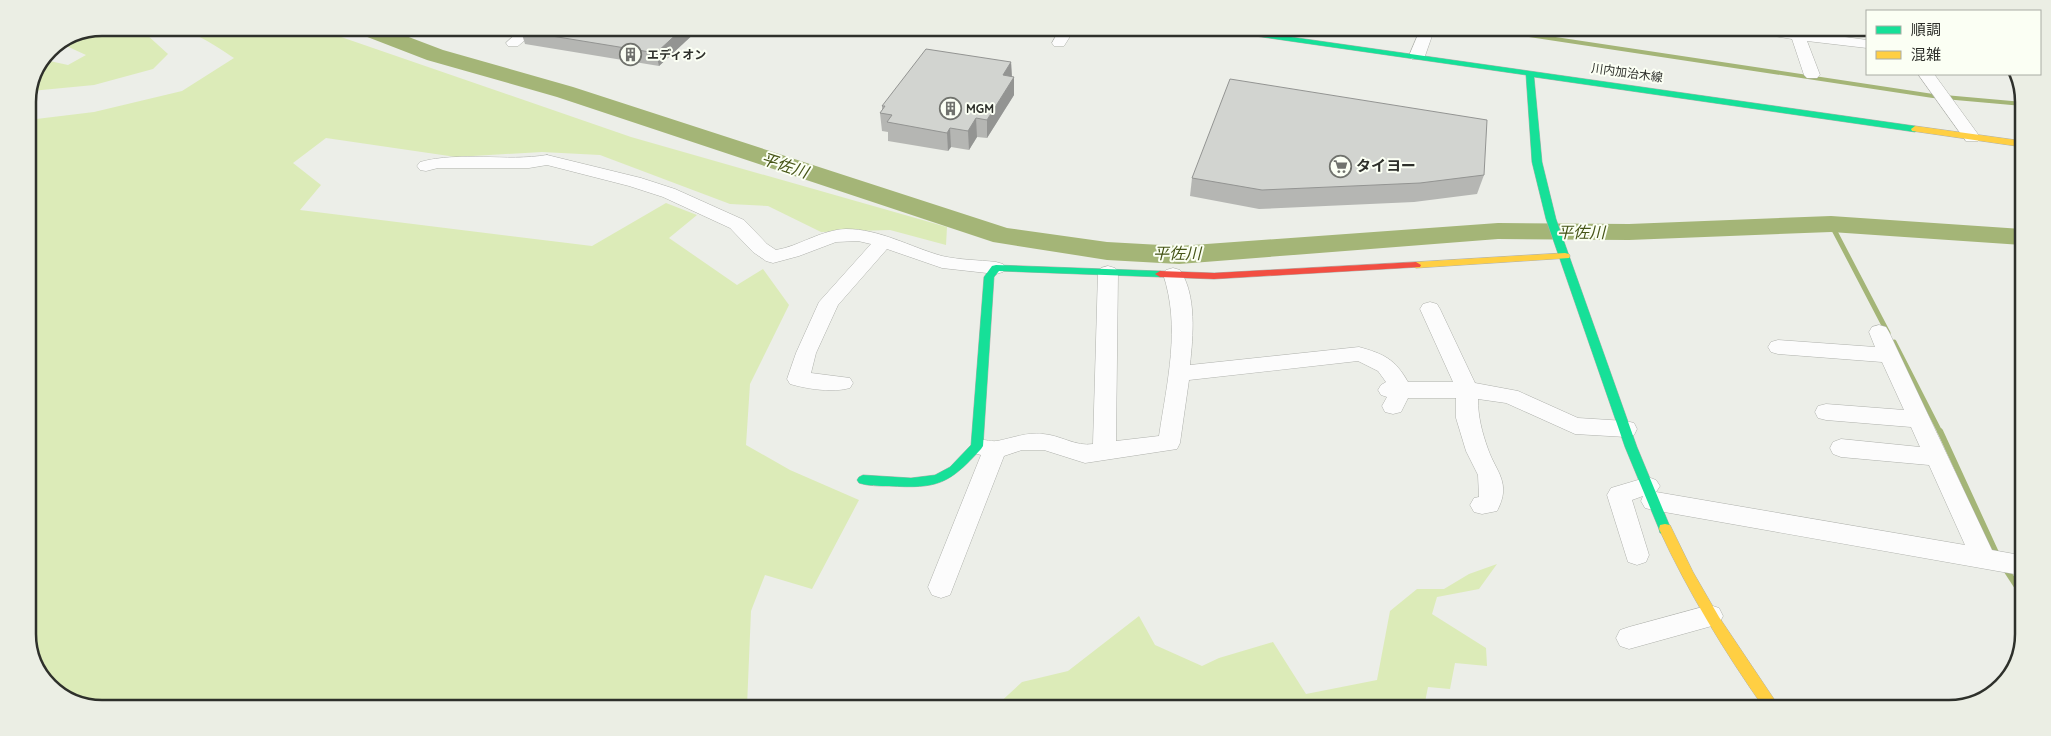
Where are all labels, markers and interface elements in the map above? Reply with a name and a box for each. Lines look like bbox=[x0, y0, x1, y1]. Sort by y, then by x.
legend bbox=[1866, 10, 2041, 75]
text: 順調 bbox=[1911, 20, 1941, 39]
building icon: エディオン bbox=[619, 43, 643, 67]
text: 混雑 bbox=[1911, 45, 1941, 64]
place label: エディオン bbox=[647, 47, 706, 62]
street label: 川内加治木線 bbox=[1590, 60, 1664, 85]
building icon: MGM bbox=[938, 97, 962, 121]
place label: MGM bbox=[966, 101, 994, 116]
water label: 平佐川 bbox=[759, 148, 813, 183]
supermarket icon: タイヨー bbox=[1328, 154, 1352, 178]
place label: タイヨー bbox=[1356, 156, 1416, 175]
water label: 平佐川 bbox=[1557, 222, 1607, 242]
water label: 平佐川 bbox=[1153, 243, 1203, 263]

